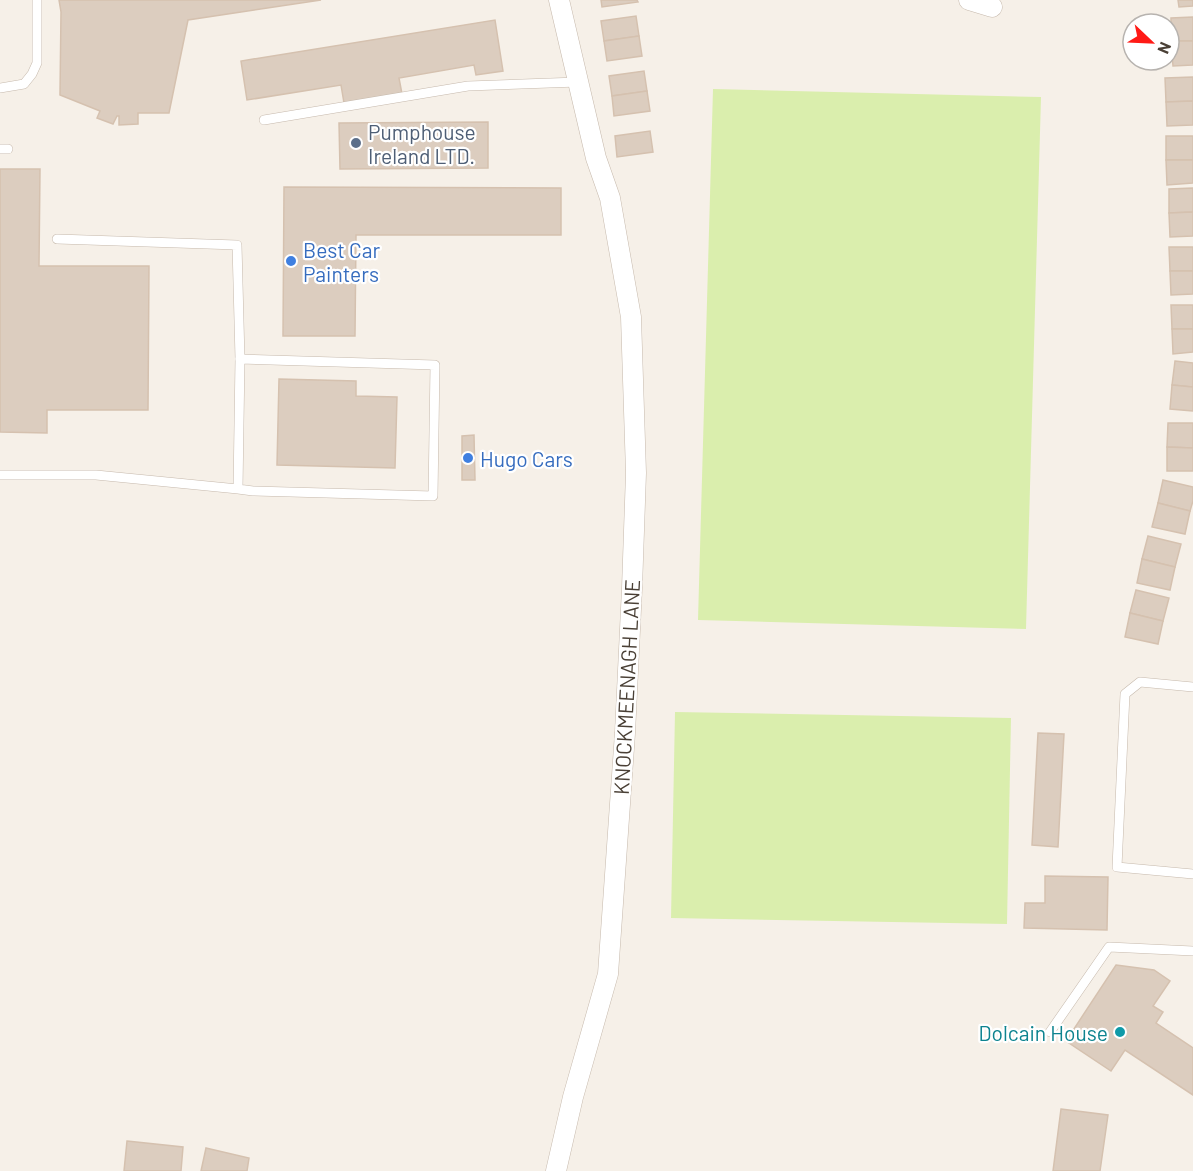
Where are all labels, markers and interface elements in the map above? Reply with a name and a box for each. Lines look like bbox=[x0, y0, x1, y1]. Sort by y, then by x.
north arrow bbox=[1121, 12, 1181, 72]
text: N bbox=[1154, 39, 1176, 57]
place label: Pumphouse Ireland LTD. bbox=[368, 119, 476, 168]
marker: Pumphouse Ireland LTD. bbox=[349, 136, 363, 150]
place label: Best Car Painters bbox=[303, 237, 380, 286]
marker: Best Car Painters bbox=[284, 254, 298, 268]
place label: Hugo Cars bbox=[480, 446, 573, 471]
marker: Hugo Cars bbox=[461, 451, 475, 465]
street label: KNOCKMEENAGH LANE bbox=[608, 579, 644, 795]
place label: Dolcain House bbox=[978, 1020, 1108, 1045]
marker: Dolcain House bbox=[1113, 1025, 1127, 1039]

